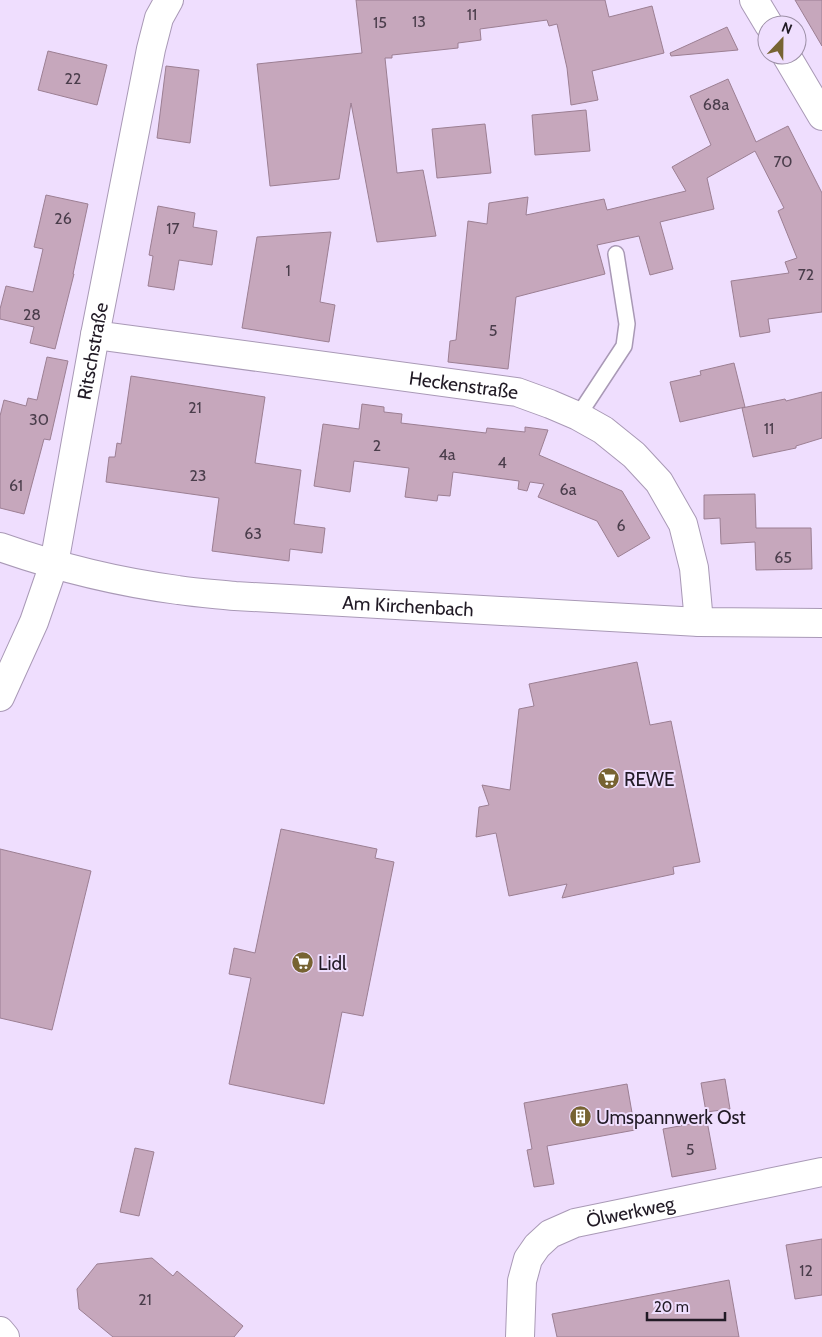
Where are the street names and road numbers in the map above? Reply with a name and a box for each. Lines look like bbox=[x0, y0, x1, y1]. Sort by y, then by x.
street label: Ritschstraße bbox=[72, 300, 113, 402]
street label: Heckenstraße bbox=[408, 366, 520, 404]
street label: Am Kirchenbach bbox=[342, 591, 474, 621]
street label: Ölwerkweg bbox=[584, 1191, 677, 1232]

